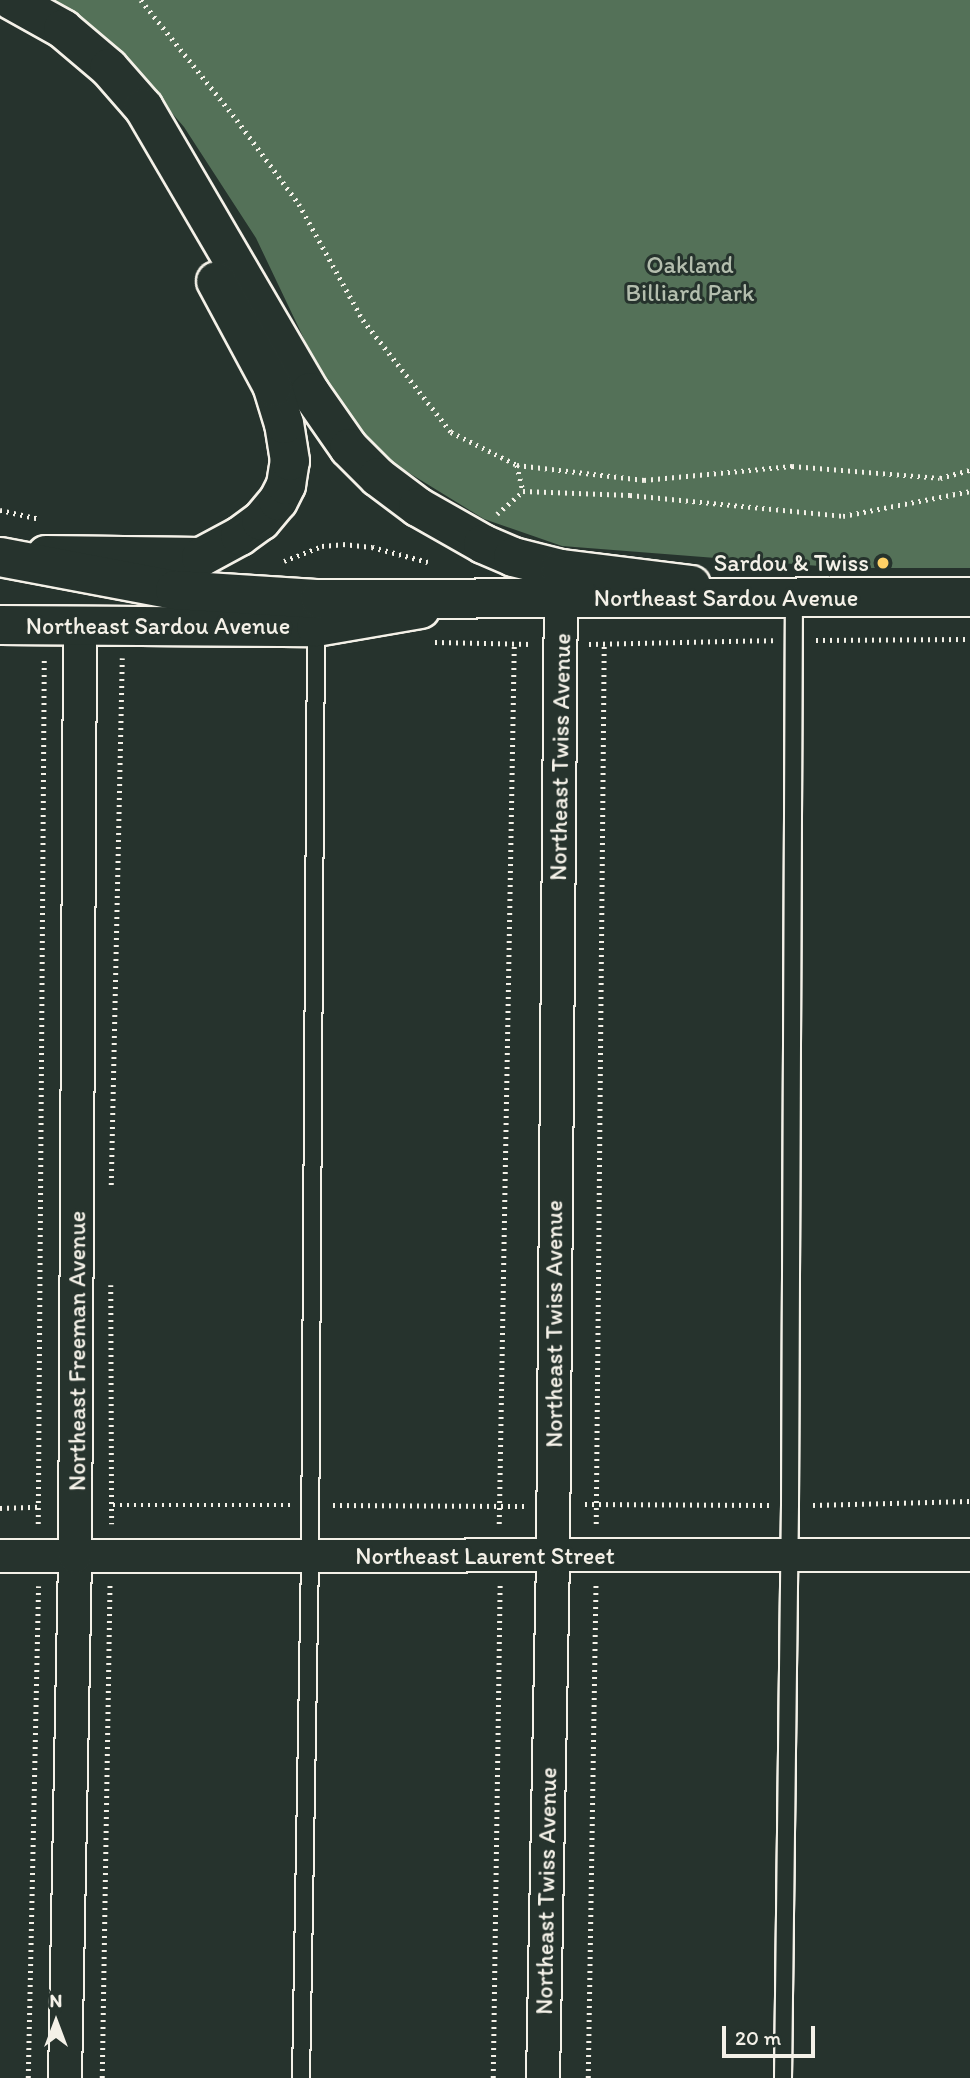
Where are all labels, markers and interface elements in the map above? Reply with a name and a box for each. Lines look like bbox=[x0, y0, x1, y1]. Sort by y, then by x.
park label: Oakland Billiard Park bbox=[625, 251, 755, 307]
place label: Sardou & Twiss bbox=[714, 549, 869, 577]
marker: Sardou & Twiss bbox=[875, 555, 891, 571]
street label: Northeast Sardou Avenue bbox=[594, 584, 858, 612]
street label: Northeast Sardou Avenue bbox=[26, 612, 290, 640]
street label: Northeast Twiss Avenue bbox=[543, 635, 577, 879]
street label: Northeast Twiss Avenue bbox=[540, 1202, 568, 1446]
street label: Northeast Freeman Avenue bbox=[63, 1212, 91, 1490]
street label: Northeast Laurent Street bbox=[356, 1542, 614, 1570]
street label: Northeast Twiss Avenue bbox=[529, 1769, 563, 2013]
north arrow bbox=[21, 1987, 91, 2057]
text: N bbox=[50, 1989, 62, 2012]
scale bar bbox=[725, 2011, 818, 2056]
text: 20 m bbox=[735, 2025, 781, 2050]

